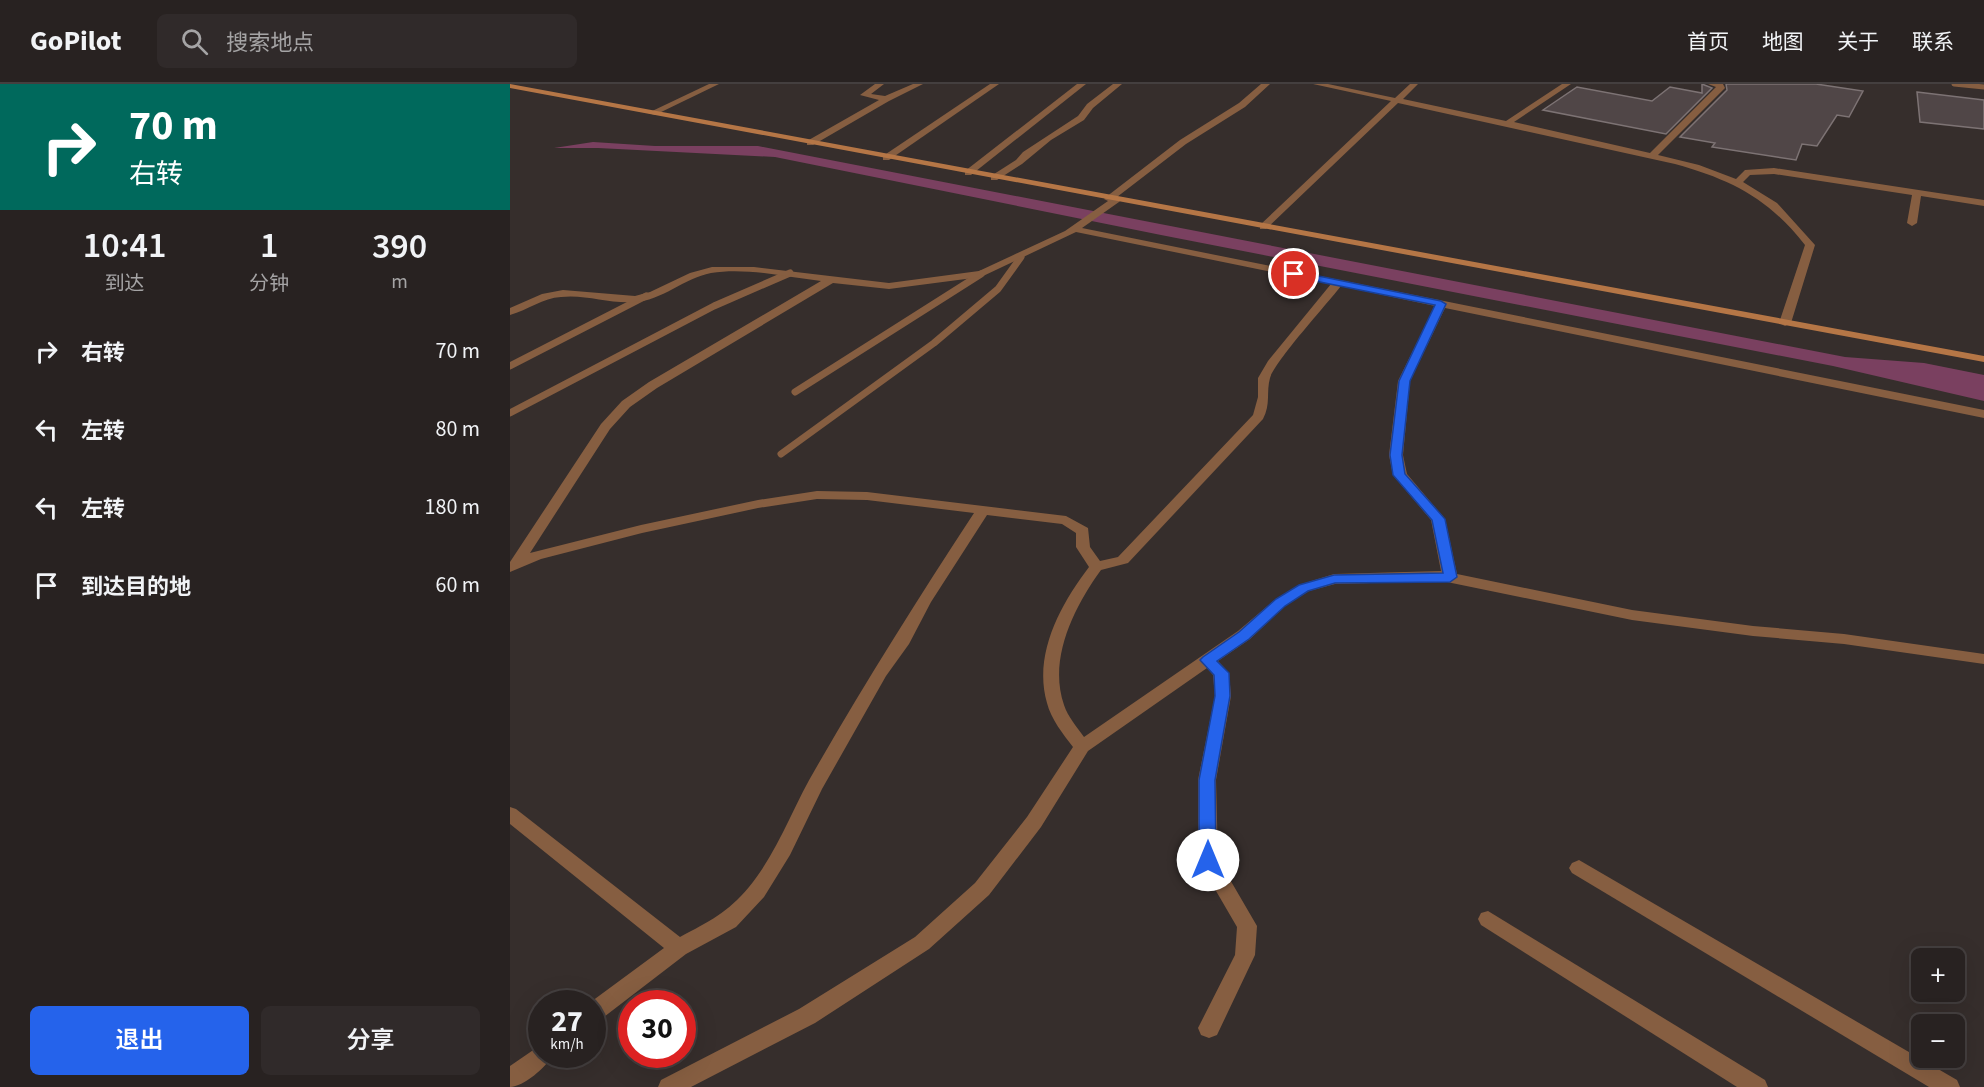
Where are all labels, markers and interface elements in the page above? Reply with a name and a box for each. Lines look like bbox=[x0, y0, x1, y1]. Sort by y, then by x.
search box bbox=[157, 14, 577, 68]
text: GoPilot bbox=[30, 21, 121, 61]
icon: search bbox=[178, 25, 211, 58]
text: 搜索地点 bbox=[226, 27, 314, 59]
text: 首页 bbox=[1687, 27, 1729, 57]
text: 地图 bbox=[1762, 27, 1804, 57]
text: 关于 bbox=[1837, 27, 1879, 57]
text: 联系 bbox=[1912, 27, 1954, 57]
text: 70 m bbox=[129, 96, 218, 156]
icon: right bbox=[30, 108, 108, 186]
text: 右转 bbox=[129, 155, 183, 194]
text: 10:41 bbox=[83, 220, 166, 271]
text: 1 bbox=[260, 220, 278, 271]
text: 390 bbox=[372, 221, 427, 272]
pin bbox=[1268, 248, 1319, 299]
icon: arrive bbox=[1277, 257, 1310, 290]
text: m bbox=[391, 268, 408, 296]
text: 到达 bbox=[105, 270, 145, 298]
text: 分钟 bbox=[249, 270, 289, 298]
icon: right bbox=[30, 335, 63, 368]
text: 70 m bbox=[435, 335, 480, 367]
text: 右转 bbox=[81, 337, 125, 369]
icon: left bbox=[30, 413, 63, 446]
text: 80 m bbox=[435, 413, 480, 445]
text: 左转 bbox=[81, 415, 125, 447]
icon: left bbox=[30, 491, 63, 524]
text: 180 m bbox=[425, 491, 480, 523]
text: 左转 bbox=[81, 493, 125, 525]
icon: arrive bbox=[30, 569, 63, 602]
text: 60 m bbox=[435, 569, 480, 601]
text: 到达目的地 bbox=[81, 571, 191, 603]
position arrow bbox=[1176, 828, 1240, 892]
map controls bbox=[1911, 948, 1965, 1068]
button: + bbox=[1911, 948, 1965, 1002]
speed limit sign: 30 bbox=[618, 990, 696, 1068]
text: 27 bbox=[551, 1000, 583, 1043]
button: 退出 bbox=[30, 1006, 249, 1075]
button: 分享 bbox=[261, 1006, 480, 1075]
button: − bbox=[1911, 1014, 1965, 1068]
text: km/h bbox=[550, 1034, 584, 1055]

